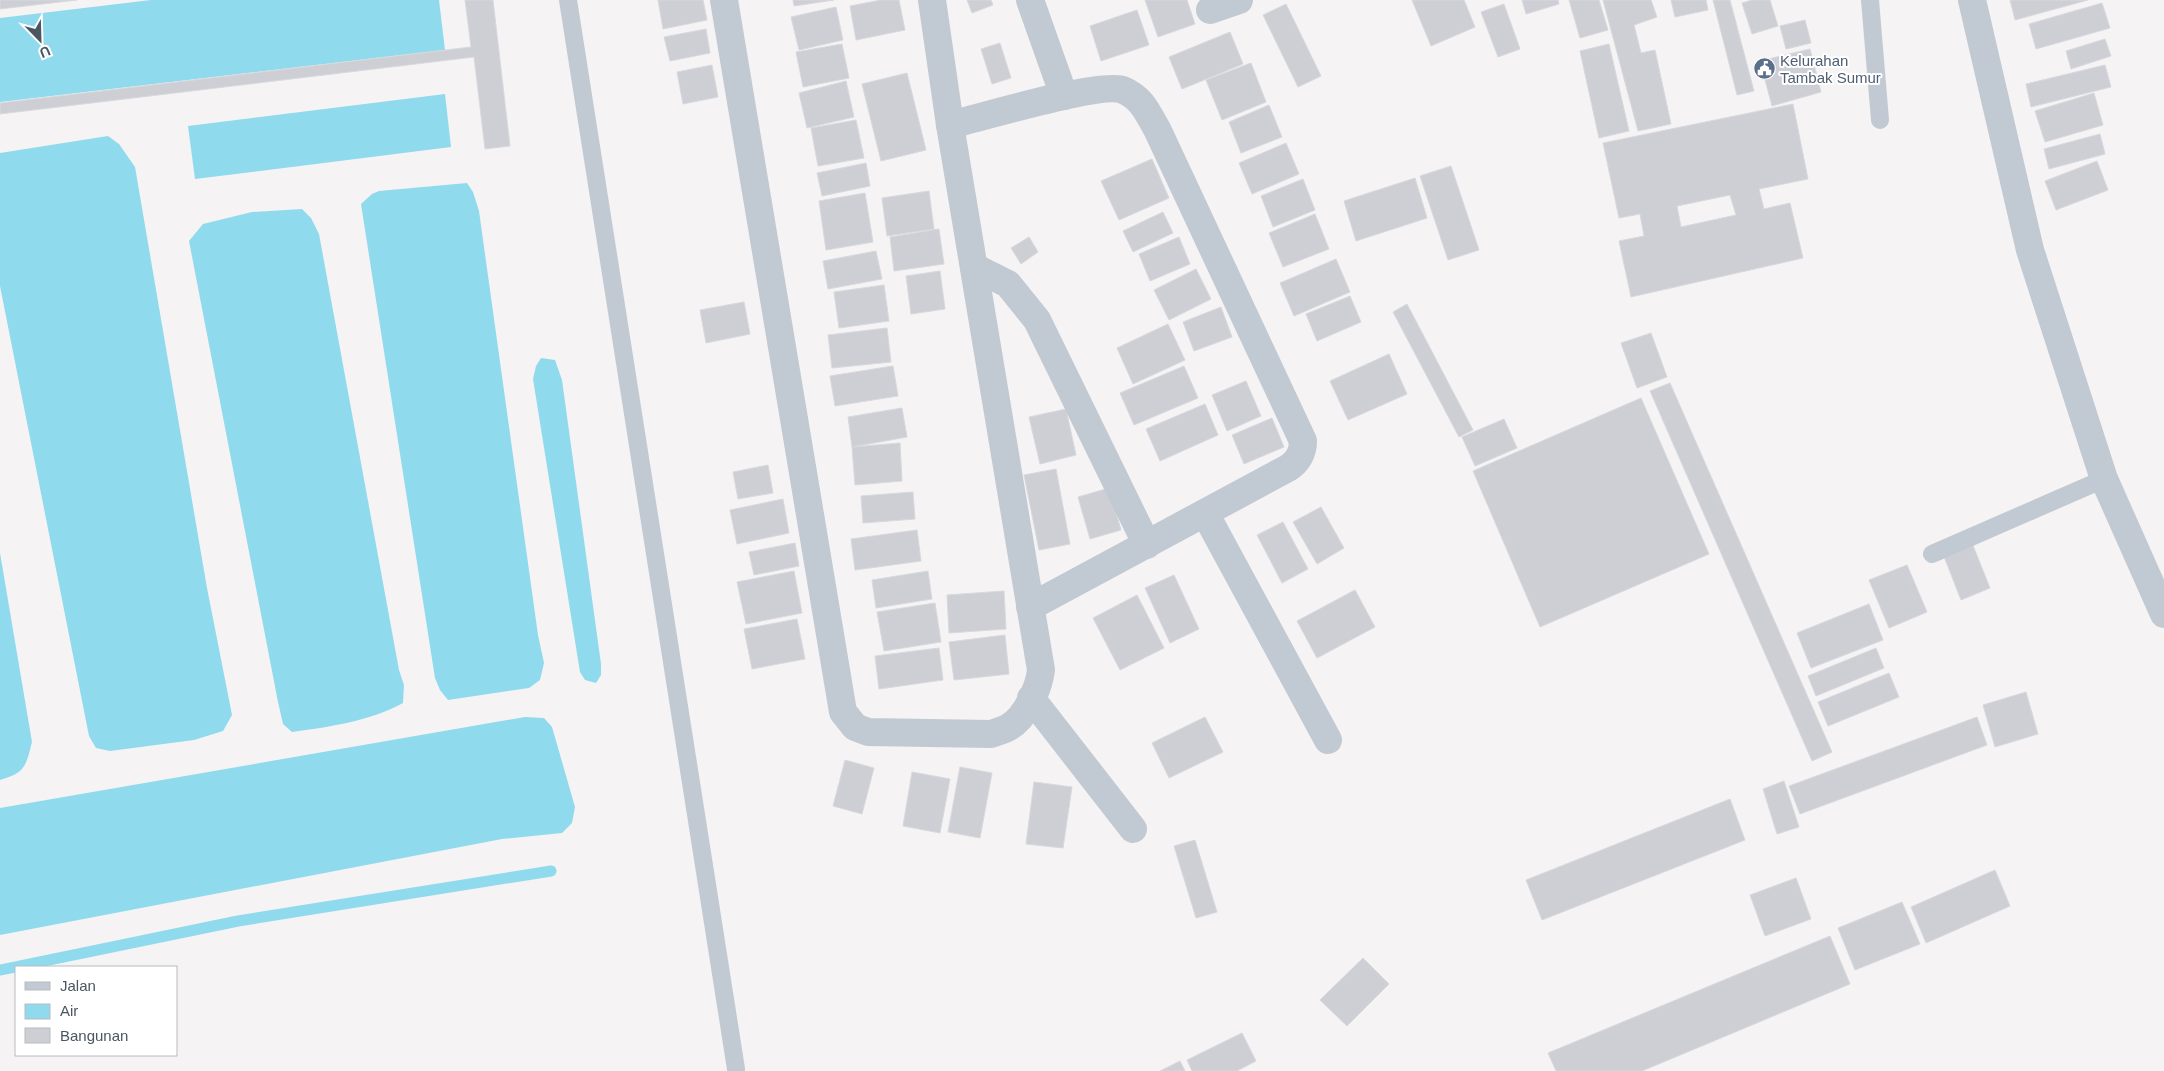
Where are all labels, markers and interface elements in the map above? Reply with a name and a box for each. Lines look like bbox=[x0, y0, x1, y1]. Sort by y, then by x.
north arrow bbox=[15, 15, 65, 65]
text: U bbox=[37, 43, 53, 61]
place label: Kelurahan Tambak Sumur bbox=[1780, 52, 1881, 86]
public building icon: Kelurahan Tambak Sumur bbox=[1752, 57, 1776, 81]
legend bbox=[15, 966, 178, 1056]
text: Jalan bbox=[60, 977, 96, 994]
text: Air bbox=[60, 1002, 78, 1019]
text: Bangunan bbox=[60, 1027, 128, 1044]

